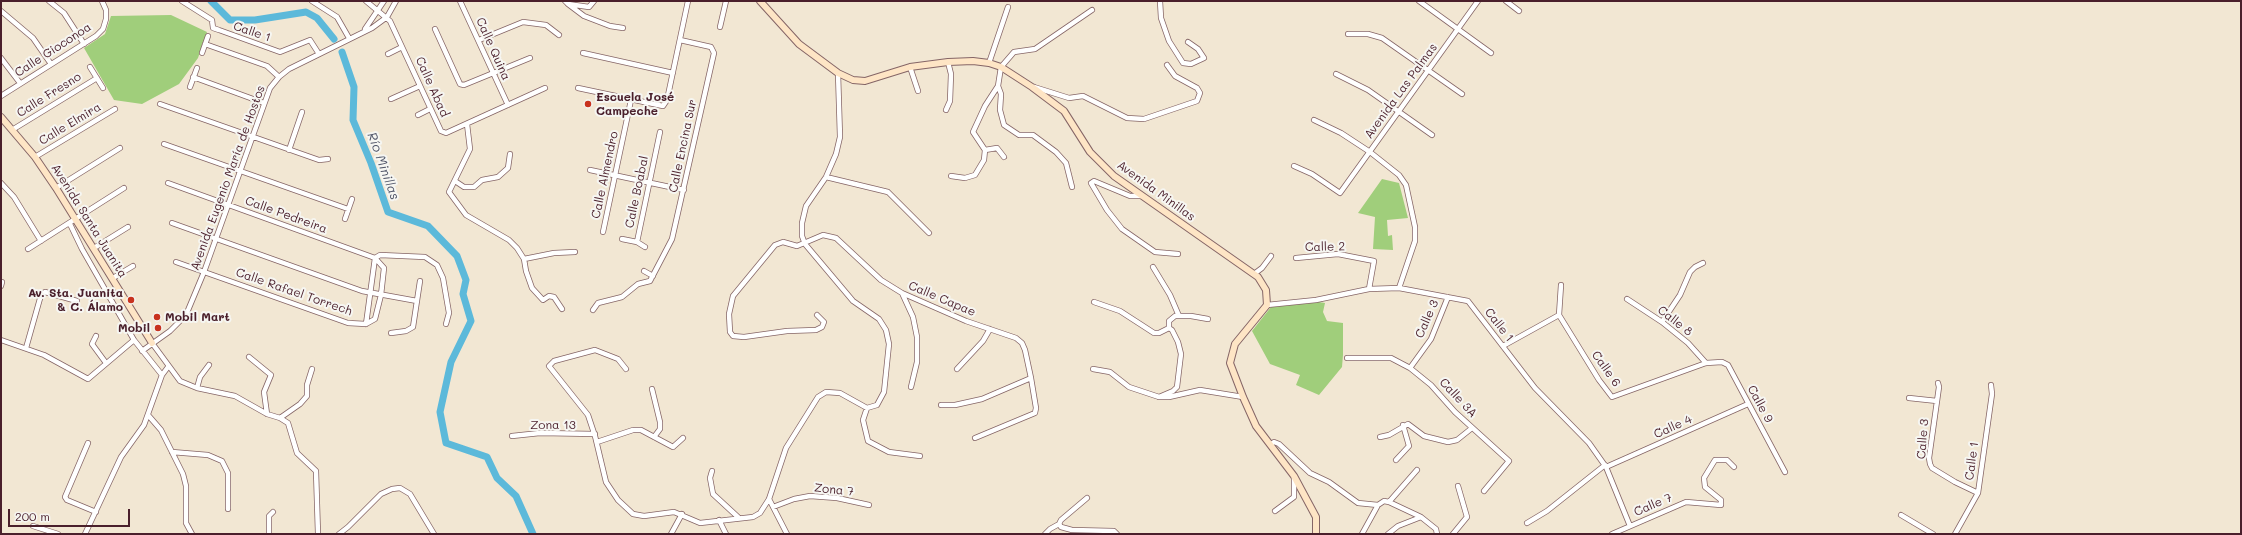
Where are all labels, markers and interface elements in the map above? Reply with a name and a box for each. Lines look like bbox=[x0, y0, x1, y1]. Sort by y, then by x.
street label: Calle Quina bbox=[473, 15, 513, 83]
street label: Calle 1 bbox=[231, 19, 273, 45]
street label: Calle Gioconoa bbox=[12, 20, 94, 80]
street label: Avenida Las Palmas bbox=[1362, 41, 1440, 141]
street label: Calle Abad bbox=[412, 55, 452, 119]
street label: Calle Fresno bbox=[14, 70, 84, 120]
street label: Avenida Eugenio María de Hostos bbox=[188, 83, 268, 273]
place label: Escuela José Campeche bbox=[596, 90, 674, 118]
street label: Calle Encina Sur bbox=[666, 98, 700, 194]
marker: Escuela José Campeche bbox=[583, 99, 593, 109]
street label: Calle Elmira bbox=[36, 100, 104, 148]
water label: Río Minillas bbox=[364, 130, 402, 202]
street label: Calle Almendro bbox=[589, 130, 621, 220]
street label: Calle Boabal bbox=[622, 155, 652, 229]
street label: Avenida Minillas bbox=[1114, 158, 1198, 224]
street label: Avenida Santa Juanita bbox=[48, 162, 130, 280]
street label: Calle Pedreira bbox=[243, 193, 329, 237]
street label: Calle 2 bbox=[1305, 239, 1345, 255]
street label: Calle Rafael Torrech bbox=[234, 265, 354, 319]
street label: Calle Capae bbox=[906, 278, 978, 320]
place label: Av. Sta. Juanita & C. Álamo bbox=[28, 286, 123, 314]
marker: Av. Sta. Juanita & C. Álamo bbox=[126, 295, 136, 305]
street label: Calle 3 bbox=[1412, 298, 1442, 340]
street label: Calle 8 bbox=[1655, 303, 1695, 339]
street label: Calle 1 bbox=[1481, 305, 1517, 345]
place label: Mobil Mart bbox=[165, 310, 230, 324]
marker: Mobil Mart bbox=[152, 312, 162, 322]
place label: Mobil bbox=[118, 321, 150, 335]
marker: Mobil bbox=[153, 323, 163, 333]
street label: Calle 6 bbox=[1588, 348, 1624, 390]
street label: Calle 3A bbox=[1436, 375, 1480, 421]
street label: Calle 9 bbox=[1744, 383, 1776, 425]
street label: Calle 4 bbox=[1652, 412, 1694, 442]
street label: Zona 13 bbox=[530, 418, 576, 432]
street label: Calle 3 bbox=[1914, 418, 1932, 460]
street label: Calle 1 bbox=[1962, 441, 1982, 481]
street label: Zona 7 bbox=[813, 481, 855, 499]
street label: Calle 7 bbox=[1632, 491, 1674, 519]
scale bar bbox=[10, 501, 132, 527]
text: 200 m bbox=[15, 508, 50, 524]

